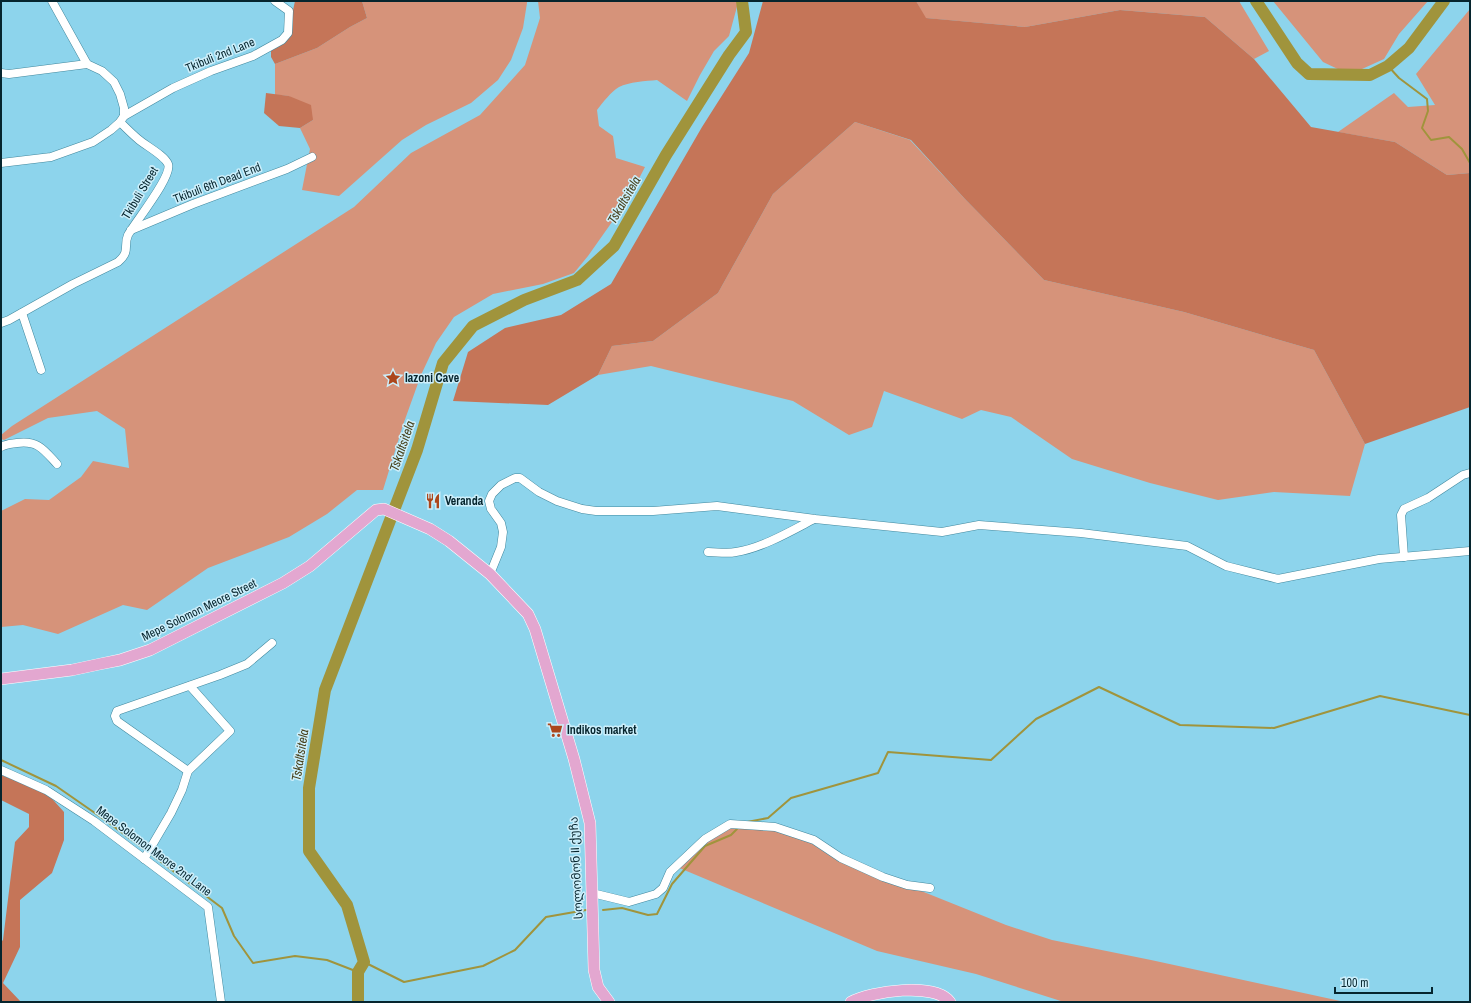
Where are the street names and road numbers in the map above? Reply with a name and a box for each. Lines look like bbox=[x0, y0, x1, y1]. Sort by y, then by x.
street label: Tkibuli 2nd Lane bbox=[183, 34, 257, 76]
street label: Tkibuli 6th Dead End bbox=[171, 159, 263, 207]
street label: Tkibuli Street bbox=[118, 164, 162, 222]
street label: Mepe Solomon Meore Street bbox=[139, 575, 259, 645]
street label: Mepe Solomon Meore 2nd Lane bbox=[93, 802, 215, 900]
street label: სოლომონ II ქუჩა bbox=[565, 816, 587, 920]

